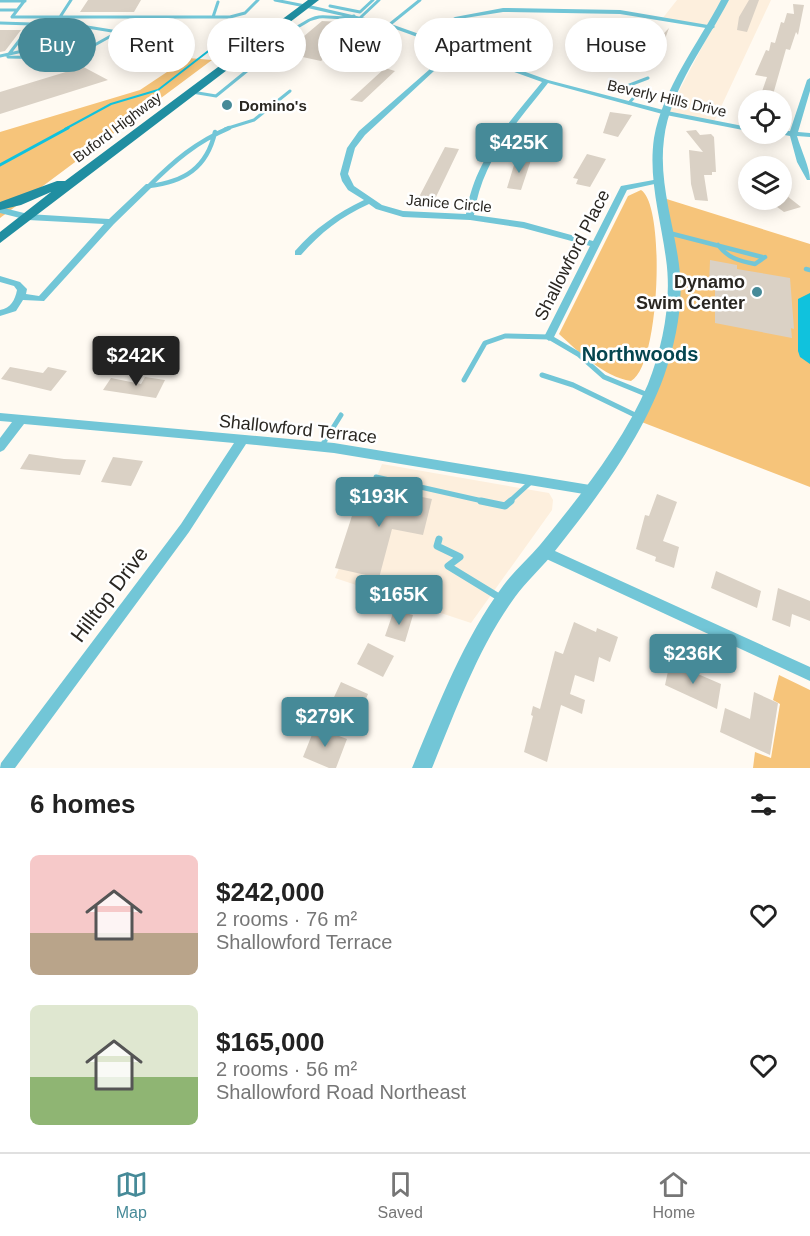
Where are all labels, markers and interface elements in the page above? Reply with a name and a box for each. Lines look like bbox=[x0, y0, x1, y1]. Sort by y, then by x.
chip: Buy bbox=[18, 18, 96, 72]
chip: Rent bbox=[108, 18, 195, 72]
chip: Filters bbox=[207, 18, 306, 72]
chip: New bbox=[318, 18, 402, 72]
chip: Apartment bbox=[414, 18, 553, 72]
chip: House bbox=[565, 18, 667, 72]
street label: Beverly Hills Drive bbox=[606, 76, 728, 120]
street label: Buford Highway bbox=[70, 88, 165, 166]
map controls bbox=[738, 90, 792, 210]
button: locate bbox=[738, 90, 792, 144]
place label: Domino's bbox=[239, 97, 307, 114]
marker: Domino's bbox=[220, 98, 234, 112]
pin: $425K bbox=[477, 123, 561, 174]
text: $425K bbox=[490, 131, 548, 153]
button: layers bbox=[738, 156, 792, 210]
street label: Shallowford Place bbox=[530, 186, 614, 324]
street label: Janice Circle bbox=[405, 191, 493, 215]
place label: Dynamo Swim Center bbox=[636, 272, 745, 313]
marker: Dynamo Swim Center bbox=[750, 285, 764, 299]
pin: $242K bbox=[94, 336, 178, 387]
district label: Northwoods bbox=[582, 343, 698, 365]
text: $242K bbox=[107, 344, 165, 366]
street label: Shallowford Terrace bbox=[218, 411, 378, 447]
pin: $193K bbox=[337, 477, 421, 528]
text: $193K bbox=[350, 485, 408, 507]
street label: Hilltop Drive bbox=[66, 542, 152, 646]
pin: $165K bbox=[357, 575, 441, 626]
text: $165K bbox=[370, 583, 428, 605]
pin: $236K bbox=[651, 634, 735, 685]
text: $236K bbox=[664, 642, 722, 664]
pin: $279K bbox=[283, 697, 367, 748]
text: $279K bbox=[296, 705, 354, 727]
icon: filters bbox=[747, 788, 780, 821]
text: 6 homes bbox=[30, 789, 136, 819]
text: $242,000 bbox=[216, 877, 324, 907]
icon: home bbox=[78, 879, 150, 951]
icon: heart bbox=[747, 899, 780, 932]
text: 2 rooms · 76 m² bbox=[216, 908, 357, 930]
text: Shallowford Terrace bbox=[216, 931, 392, 953]
text: $165,000 bbox=[216, 1027, 324, 1057]
icon: home bbox=[78, 1029, 150, 1101]
icon: heart bbox=[747, 1049, 780, 1082]
text: 2 rooms · 56 m² bbox=[216, 1058, 357, 1080]
text: Shallowford Road Northeast bbox=[216, 1081, 466, 1103]
tab: Map bbox=[115, 1168, 148, 1222]
tab: Saved bbox=[377, 1168, 423, 1222]
tab: Home bbox=[652, 1168, 695, 1222]

